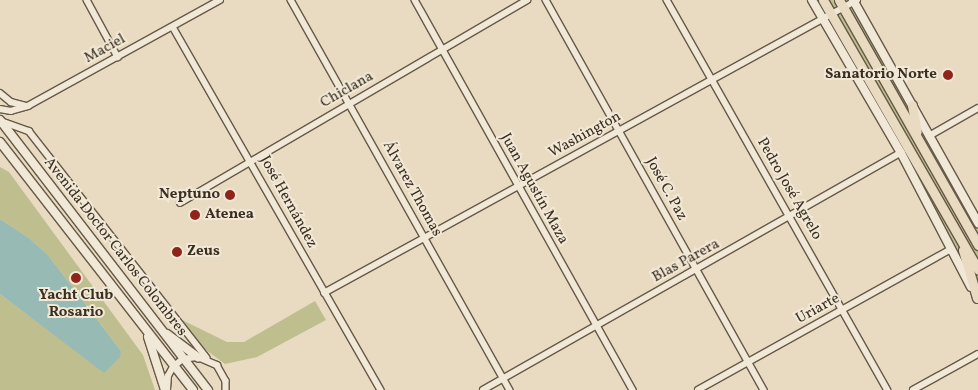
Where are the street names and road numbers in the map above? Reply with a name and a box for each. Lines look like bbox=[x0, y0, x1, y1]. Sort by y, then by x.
street label: Maciel bbox=[81, 30, 129, 68]
street label: Chiclana bbox=[317, 68, 377, 112]
street label: Washington bbox=[546, 108, 624, 162]
street label: Juan Agustín Maza bbox=[496, 130, 572, 248]
street label: Pedro José Agrelo bbox=[753, 135, 825, 243]
street label: Álvarez Thomas bbox=[378, 138, 446, 240]
street label: José Hernández bbox=[255, 153, 321, 251]
street label: Avenida Doctor Carlos Colombres bbox=[40, 154, 190, 340]
street label: José C. Paz bbox=[641, 154, 691, 224]
street label: Blas Parera bbox=[649, 235, 723, 287]
street label: Uriarte bbox=[793, 290, 843, 328]

